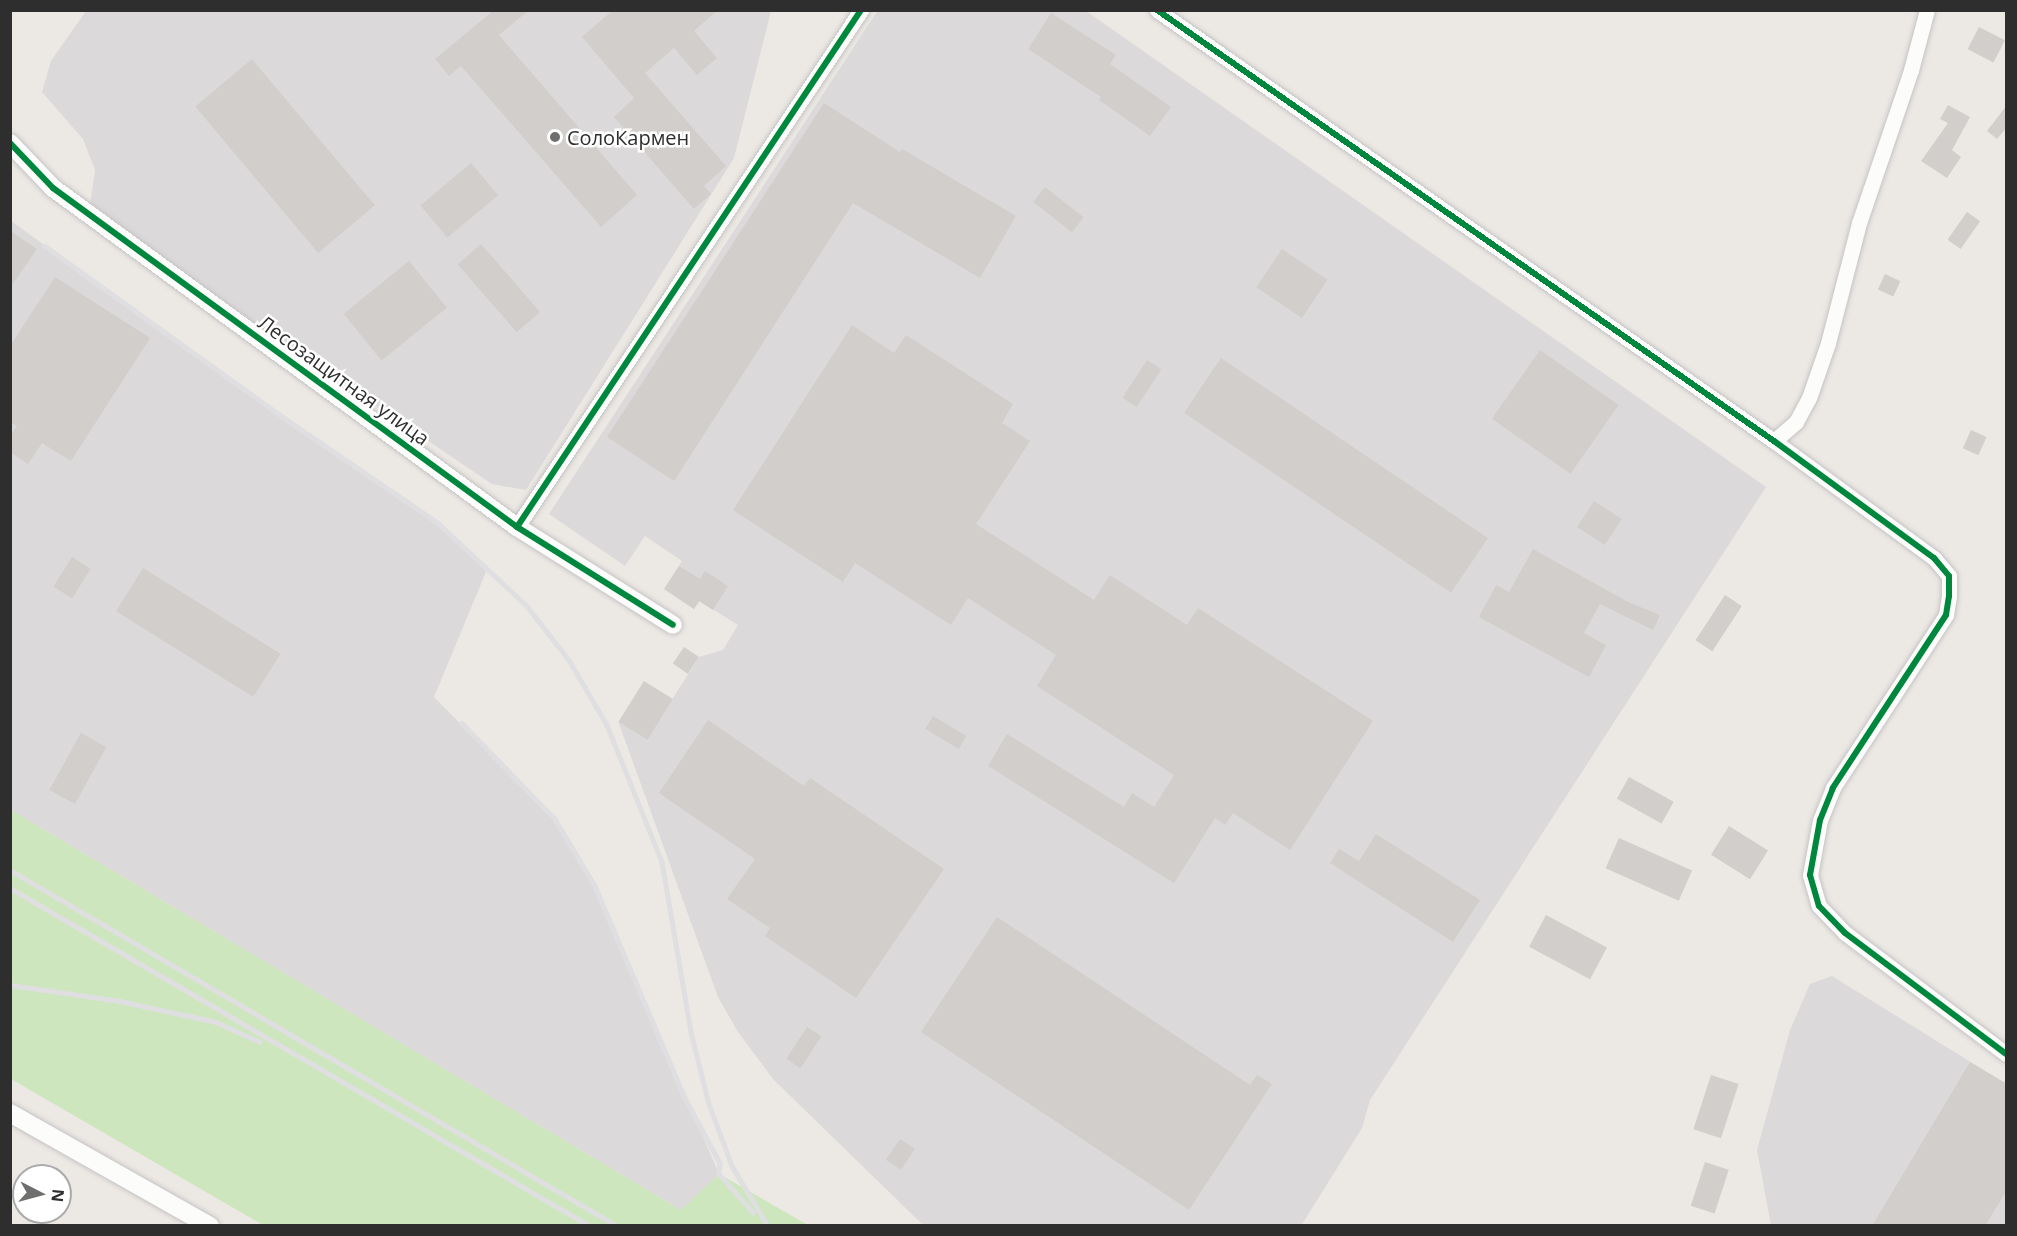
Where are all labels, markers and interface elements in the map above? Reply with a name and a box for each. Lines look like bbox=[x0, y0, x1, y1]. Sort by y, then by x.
place label: СолоКармен bbox=[567, 125, 689, 149]
marker: СолоКармен bbox=[548, 130, 562, 144]
street label: Лесозащитная улица bbox=[254, 310, 434, 450]
north arrow bbox=[12, 1164, 72, 1224]
text: N bbox=[46, 1188, 70, 1203]

